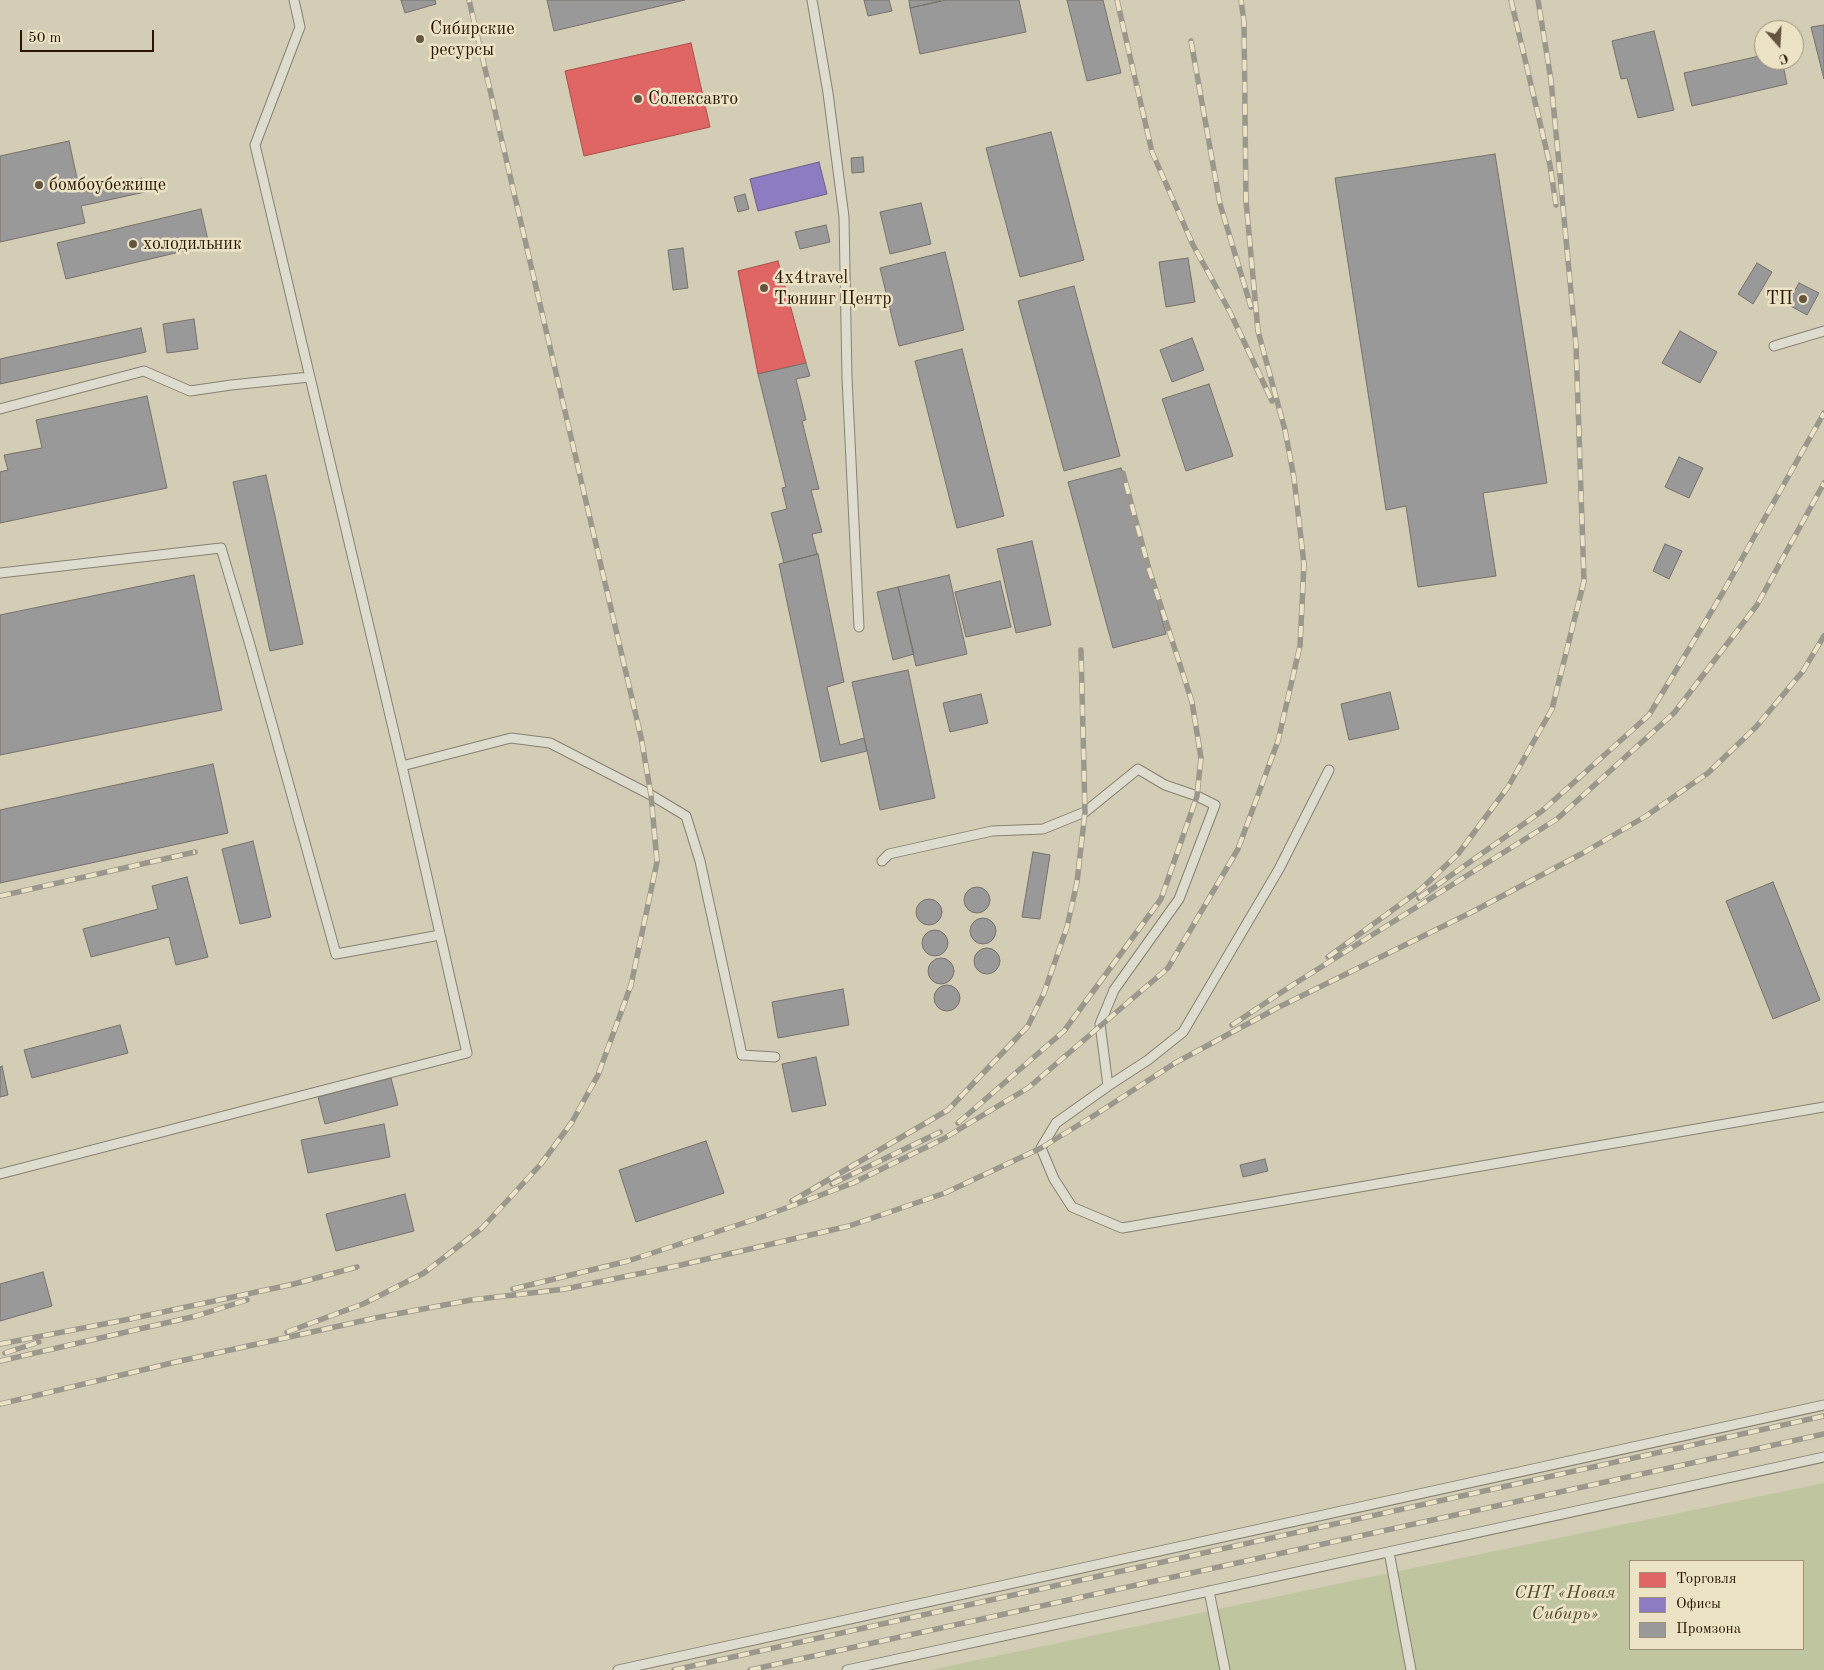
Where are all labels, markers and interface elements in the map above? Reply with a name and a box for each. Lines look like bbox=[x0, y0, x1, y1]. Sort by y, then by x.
place label: Сибирские ресурсы bbox=[430, 18, 515, 60]
scale bar bbox=[22, 20, 156, 52]
north arrow bbox=[1754, 20, 1804, 70]
text: 50 m bbox=[28, 31, 62, 46]
marker: Сибирские ресурсы bbox=[414, 33, 426, 45]
text: С bbox=[1777, 50, 1790, 66]
place label: Солексавто bbox=[648, 88, 738, 110]
marker: Солексавто bbox=[632, 93, 644, 105]
place label: бомбоубежище bbox=[49, 174, 166, 196]
marker: бомбоубежище bbox=[33, 179, 45, 191]
place label: холодильник bbox=[143, 233, 242, 255]
marker: холодильник bbox=[127, 238, 139, 250]
place label: 4x4travel Тюнинг Центр bbox=[774, 267, 891, 310]
marker: 4x4travel Тюнинг Центр bbox=[758, 282, 770, 294]
place label: ТП bbox=[1766, 288, 1793, 310]
marker: ТП bbox=[1797, 293, 1809, 305]
legend bbox=[1629, 1560, 1804, 1650]
text: Торговля bbox=[1676, 1572, 1737, 1587]
park label: СНТ «Новая Сибирь» bbox=[1514, 1582, 1616, 1625]
text: Офисы bbox=[1676, 1597, 1721, 1612]
text: Промзона bbox=[1676, 1622, 1741, 1637]

